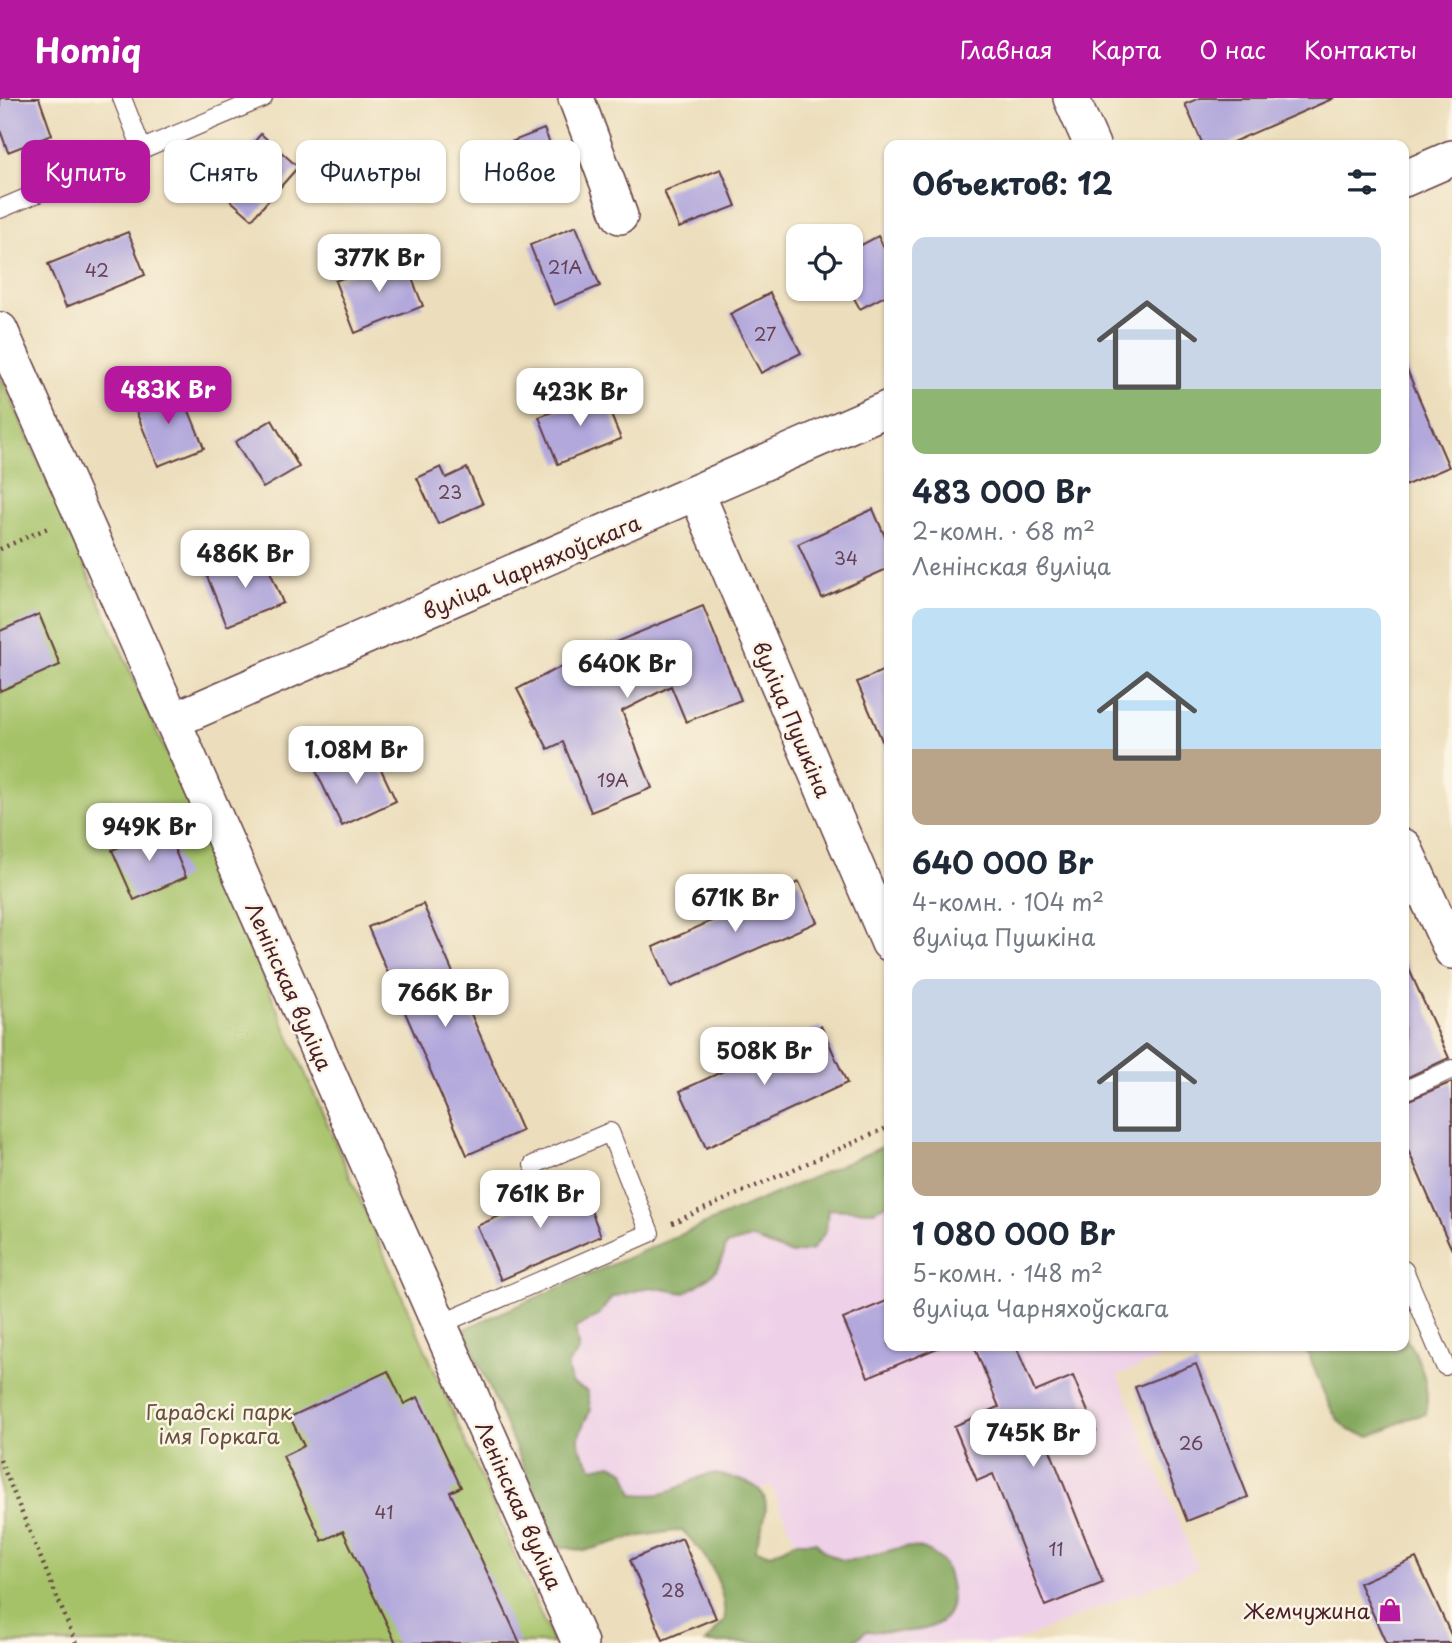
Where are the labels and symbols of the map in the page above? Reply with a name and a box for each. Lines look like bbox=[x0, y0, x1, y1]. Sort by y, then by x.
pin: 377K Br bbox=[314, 234, 444, 294]
house number: 21А bbox=[548, 253, 583, 280]
house number: 42 bbox=[85, 256, 109, 283]
house number: 27 bbox=[754, 320, 776, 347]
pin: 483K Br bbox=[103, 366, 233, 426]
pin: 423K Br bbox=[515, 368, 645, 428]
house number: 23 bbox=[438, 478, 462, 505]
street label: вуліца Чарняхоўскага bbox=[417, 505, 646, 626]
pin: 486K Br bbox=[180, 531, 310, 590]
house number: 34 bbox=[834, 544, 858, 571]
street label: вуліца Пушкіна bbox=[746, 636, 840, 802]
pin: 640K Br bbox=[562, 640, 692, 700]
pin: 1.08M Br bbox=[284, 726, 428, 786]
house number: 19А bbox=[597, 766, 629, 793]
pin: 949K Br bbox=[84, 804, 214, 863]
pin: 671K Br bbox=[670, 874, 800, 934]
street label: Ленінская вуліца bbox=[238, 897, 342, 1076]
pin: 766K Br bbox=[380, 970, 510, 1029]
pin: 508K Br bbox=[699, 1028, 829, 1087]
pin: 761K Br bbox=[475, 1170, 605, 1230]
park label: Гарадскі парк імя Горкага bbox=[146, 1395, 293, 1451]
pin: 745K Br bbox=[968, 1410, 1098, 1469]
street label: Ленінская вуліца bbox=[468, 1416, 572, 1595]
house number: 26 bbox=[1179, 1429, 1203, 1456]
house number: 41 bbox=[375, 1498, 393, 1525]
house number: 11 bbox=[1048, 1535, 1064, 1562]
house number: 28 bbox=[661, 1576, 685, 1603]
place label: Жемчужина bbox=[1244, 1594, 1371, 1626]
shop icon: Жемчужина bbox=[1376, 1596, 1404, 1624]

